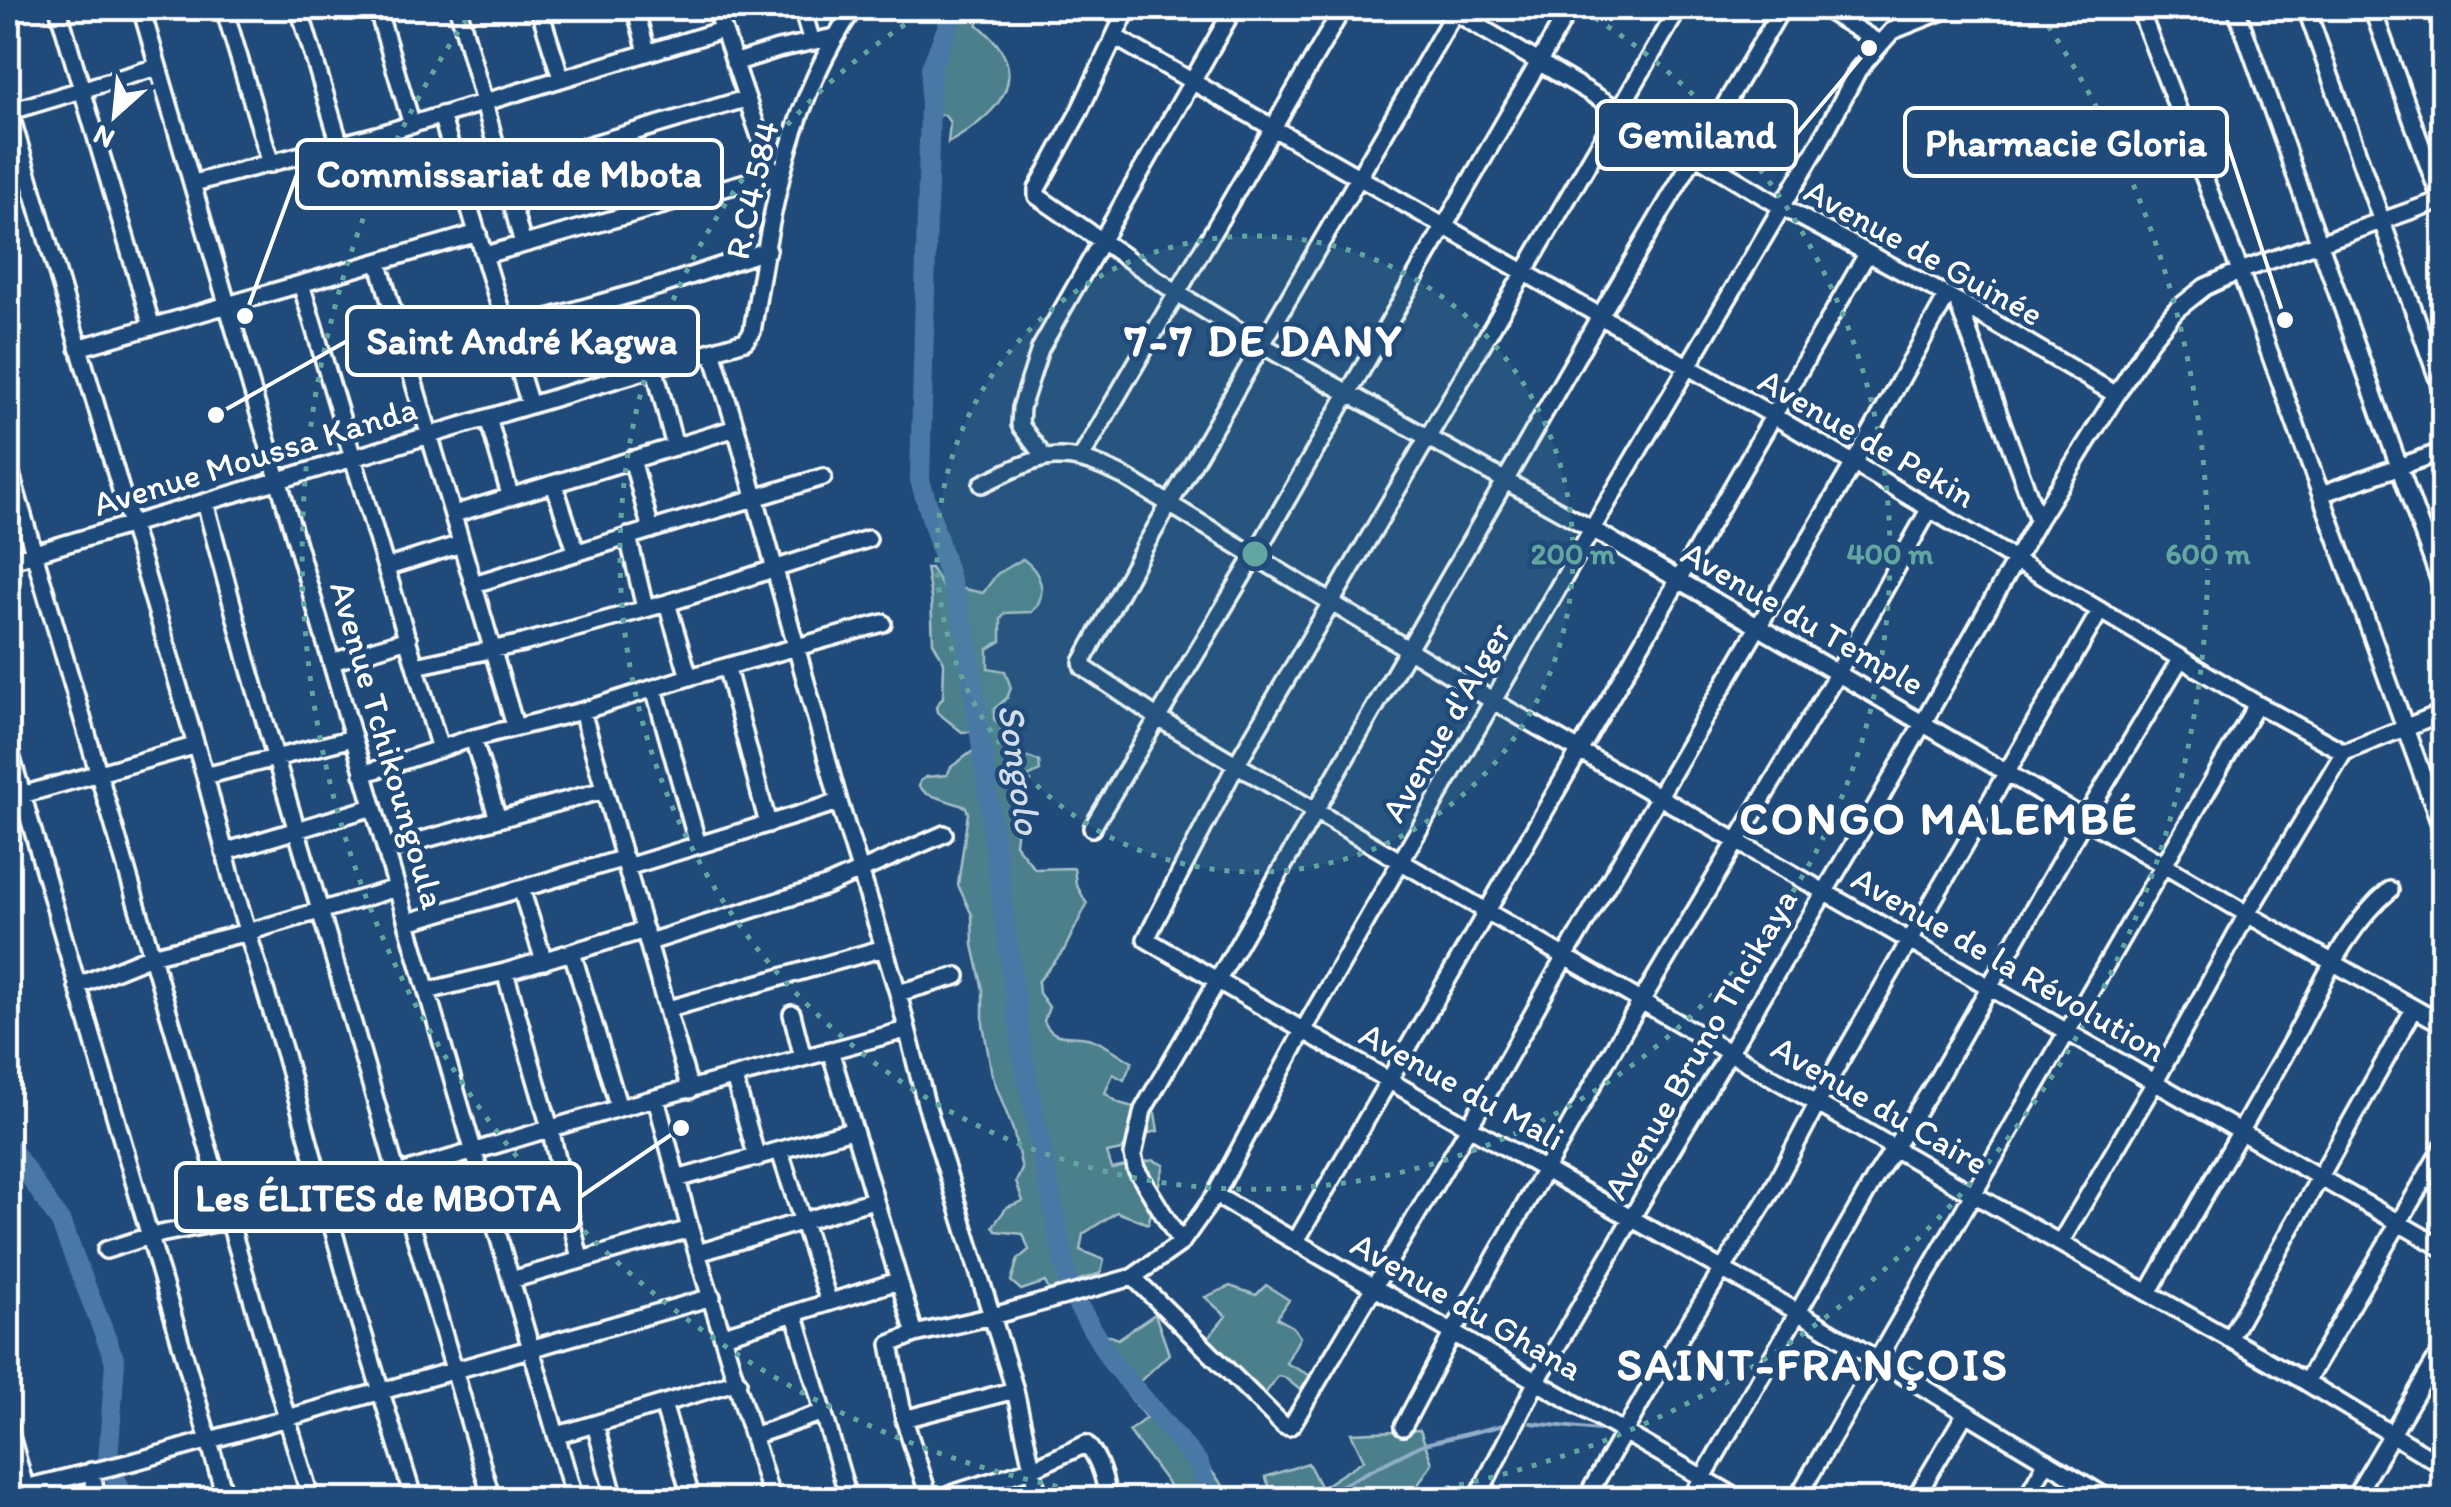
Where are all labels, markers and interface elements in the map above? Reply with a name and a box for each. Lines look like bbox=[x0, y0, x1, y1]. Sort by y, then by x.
north arrow bbox=[65, 65, 165, 165]
callout: Gemiland bbox=[1597, 101, 1796, 169]
callout: Pharmacie Gloria bbox=[1905, 108, 2227, 176]
text: Gemiland bbox=[1617, 112, 1778, 158]
street label: R.C4.584 bbox=[716, 117, 788, 263]
text: N bbox=[88, 118, 120, 157]
text: Pharmacie Gloria bbox=[1925, 120, 2207, 166]
callout: Commissariat de Mbota bbox=[297, 140, 722, 208]
text: Commissariat de Mbota bbox=[316, 151, 702, 197]
street label: Avenue de Guinée bbox=[1797, 169, 2051, 335]
callout: Saint André Kagwa bbox=[347, 307, 698, 375]
district label: 7-7 DE DANY bbox=[1123, 313, 1404, 367]
text: Saint André Kagwa bbox=[366, 318, 678, 364]
street label: Avenue de Pekin bbox=[1751, 359, 1983, 517]
street label: Avenue Moussa Kanda bbox=[88, 387, 422, 525]
street label: Avenue du Temple bbox=[1674, 531, 1932, 705]
text: 200 m bbox=[1531, 535, 1616, 572]
text: 400 m bbox=[1847, 535, 1934, 572]
text: 600 m bbox=[2166, 535, 2251, 572]
centre of rings bbox=[1237, 536, 1273, 572]
street label: Avenue Tchikoungoula bbox=[321, 576, 455, 914]
street label: Avenue d'Alger bbox=[1372, 615, 1520, 829]
water label: Songolo bbox=[988, 701, 1052, 839]
district label: CONGO MALEMBÉ bbox=[1739, 791, 2139, 845]
street label: Avenue de la Révolution bbox=[1845, 857, 2174, 1071]
street label: Avenue Bruno Thcikaya bbox=[1594, 881, 1806, 1207]
street label: Avenue du Mali bbox=[1352, 1013, 1572, 1159]
street label: Avenue du Caire bbox=[1764, 1026, 1996, 1184]
callout: Les ÉLITES de MBOTA bbox=[176, 1163, 580, 1231]
text: Les ÉLITES de MBOTA bbox=[195, 1175, 561, 1221]
street label: Avenue du Ghana bbox=[1344, 1223, 1590, 1389]
district label: SAINT-FRANÇOIS bbox=[1617, 1337, 2009, 1391]

